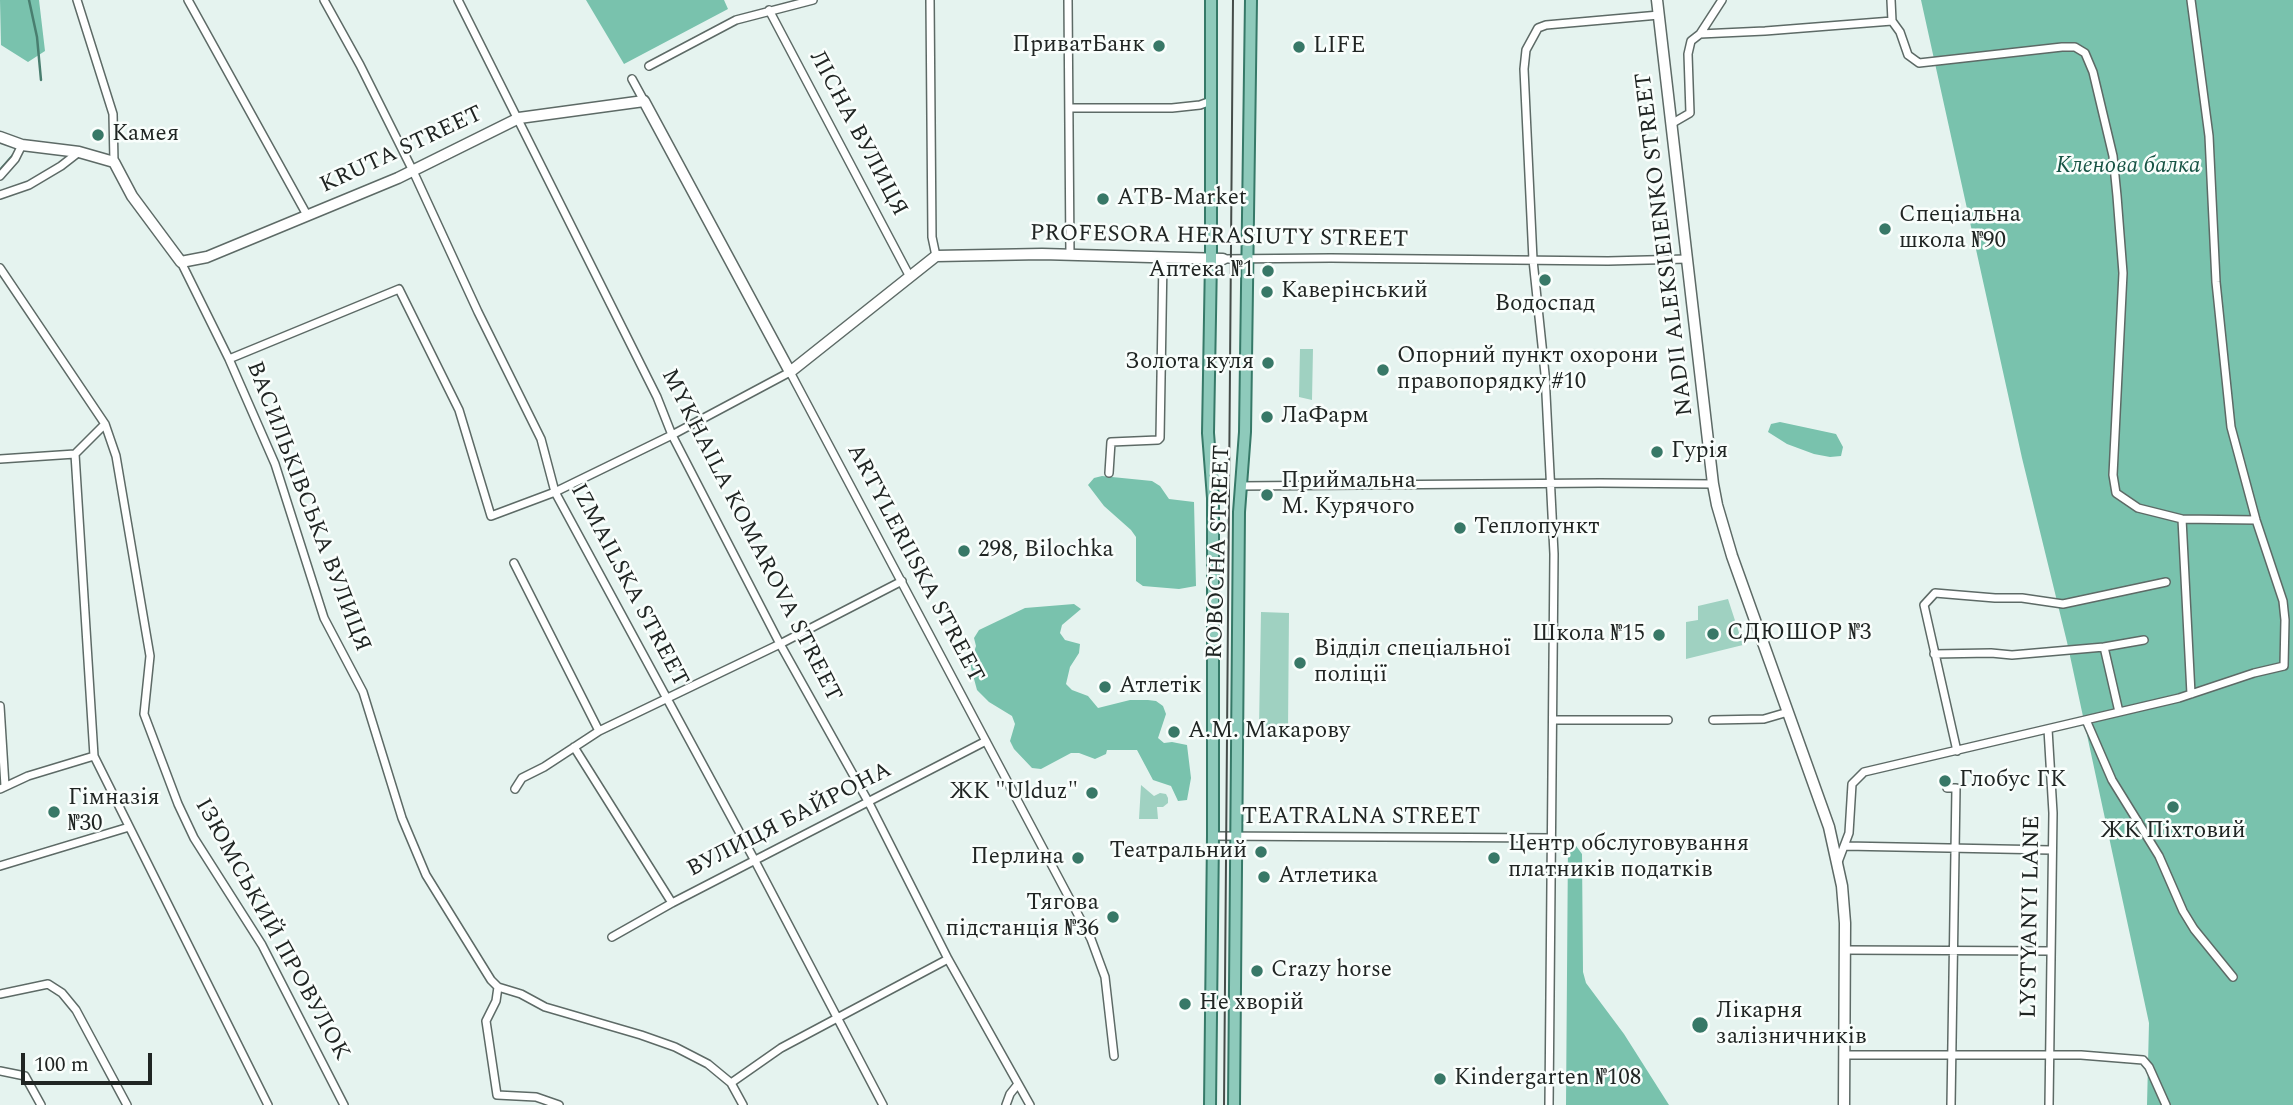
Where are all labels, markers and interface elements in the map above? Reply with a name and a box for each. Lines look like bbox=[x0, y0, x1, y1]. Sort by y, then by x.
place label: ПриватБанк bbox=[1012, 32, 1145, 60]
place label: LIFE bbox=[1313, 33, 1365, 61]
marker: ПриватБанк bbox=[1151, 38, 1167, 54]
marker: LIFE bbox=[1291, 39, 1307, 55]
street label: ЛІСНА ВУЛИЦЯ bbox=[802, 47, 912, 221]
street label: NADII ALEKSIEIENKO STREET bbox=[1631, 71, 1701, 417]
street label: KRUTA STREET bbox=[316, 101, 488, 201]
place label: Камея bbox=[112, 121, 179, 149]
marker: Камея bbox=[90, 127, 106, 143]
park label: Кленова балка bbox=[2056, 153, 2200, 181]
place label: ATB-Market bbox=[1117, 185, 1247, 213]
marker: ATB-Market bbox=[1095, 191, 1111, 207]
place label: Спеціальна школа №90 bbox=[1899, 202, 2021, 256]
street label: PROFESORA HERASIUTY STREET bbox=[1029, 221, 1409, 255]
marker: Спеціальна школа №90 bbox=[1877, 221, 1893, 237]
place label: Аптека №1 bbox=[1148, 257, 1254, 285]
marker: Аптека №1 bbox=[1260, 263, 1276, 279]
marker: Водоспад bbox=[1537, 272, 1553, 288]
place label: Каверінський bbox=[1281, 278, 1428, 306]
marker: Каверінський bbox=[1259, 284, 1275, 300]
place label: Водоспад bbox=[1495, 291, 1595, 319]
place label: Опорний пункт охорони правопорядку #10 bbox=[1397, 343, 1658, 397]
place label: Золота куля bbox=[1125, 349, 1254, 377]
marker: Золота куля bbox=[1260, 355, 1276, 371]
street label: ВАСИЛЬКІВСЬКА ВУЛИЦЯ bbox=[239, 358, 375, 656]
marker: Опорний пункт охорони правопорядку #10 bbox=[1375, 362, 1391, 378]
street label: MYKHAILA KOMAROVA STREET bbox=[654, 365, 846, 707]
place label: ЛаФарм bbox=[1281, 403, 1369, 431]
marker: ЛаФарм bbox=[1259, 409, 1275, 425]
place label: Гурія bbox=[1671, 438, 1728, 466]
street label: ARTYLERIISKA STREET bbox=[839, 440, 989, 688]
street label: ROBOCHA STREET bbox=[1202, 444, 1238, 660]
marker: Гурія bbox=[1649, 444, 1665, 460]
place label: Приймальна М. Курячого bbox=[1281, 468, 1416, 522]
street label: IZMAILSKA STREET bbox=[563, 480, 693, 692]
marker: Приймальна М. Курячого bbox=[1259, 487, 1275, 503]
place label: Теплопункт bbox=[1474, 514, 1600, 542]
marker: Теплопункт bbox=[1452, 520, 1468, 536]
place label: 298, Bilochka bbox=[978, 537, 1114, 565]
marker: 298, Bilochka bbox=[956, 543, 972, 559]
place label: СДЮШОР №3 bbox=[1727, 620, 1871, 648]
place label: Школа №15 bbox=[1532, 621, 1645, 649]
marker: СДЮШОР №3 bbox=[1705, 626, 1721, 642]
marker: Школа №15 bbox=[1651, 627, 1667, 643]
place label: Відділ спеціальної поліції bbox=[1314, 636, 1511, 690]
marker: Відділ спеціальної поліції bbox=[1292, 655, 1308, 671]
place label: Атлетік bbox=[1119, 673, 1201, 701]
marker: Атлетік bbox=[1097, 679, 1113, 695]
place label: А.М. Макарову bbox=[1188, 718, 1350, 746]
marker: А.М. Макарову bbox=[1166, 724, 1182, 740]
street label: ВУЛИЦЯ БАЙРОНА bbox=[683, 757, 897, 885]
place label: Глобус ГК bbox=[1959, 767, 2066, 795]
marker: Глобус ГК bbox=[1937, 773, 1953, 789]
place label: ЖК "Ulduz" bbox=[950, 779, 1078, 807]
place label: Гімназія №30 bbox=[68, 785, 160, 839]
marker: ЖК "Ulduz" bbox=[1084, 785, 1100, 801]
street label: ІЗЮМСЬКИЙ ПРОВУЛОК bbox=[187, 794, 355, 1066]
marker: ЖК Піхтовий bbox=[2165, 799, 2181, 815]
marker: Гімназія №30 bbox=[46, 804, 62, 820]
street label: TEATRALNA STREET bbox=[1242, 804, 1480, 832]
street label: LYSTYANYI LANE bbox=[2016, 815, 2048, 1019]
place label: ЖК Піхтовий bbox=[2101, 818, 2245, 846]
place label: Центр обслуговування платників податків bbox=[1508, 831, 1749, 885]
place label: Театральний bbox=[1110, 838, 1247, 866]
place label: Перлина bbox=[971, 844, 1064, 872]
marker: Театральний bbox=[1253, 844, 1269, 860]
marker: Перлина bbox=[1070, 850, 1086, 866]
marker: Центр обслуговування платників податків bbox=[1486, 850, 1502, 866]
place label: Атлетика bbox=[1278, 863, 1378, 891]
marker: Атлетика bbox=[1256, 869, 1272, 885]
place label: Тягова пiдстанцiя №36 bbox=[946, 890, 1099, 944]
marker: Тягова пiдстанцiя №36 bbox=[1105, 909, 1121, 925]
place label: Crazy horse bbox=[1271, 957, 1392, 985]
marker: Crazy horse bbox=[1249, 963, 1265, 979]
place label: Не хворій bbox=[1199, 990, 1304, 1018]
marker: Не хворій bbox=[1177, 996, 1193, 1012]
place label: Лікарня залізничників bbox=[1716, 998, 1866, 1052]
marker: Лікарня залізничників bbox=[1690, 1015, 1710, 1035]
scale bar bbox=[24, 1038, 156, 1082]
text: 100 m bbox=[34, 1049, 89, 1081]
place label: Kindergarten №108 bbox=[1454, 1065, 1641, 1093]
marker: Kindergarten №108 bbox=[1432, 1071, 1448, 1087]

